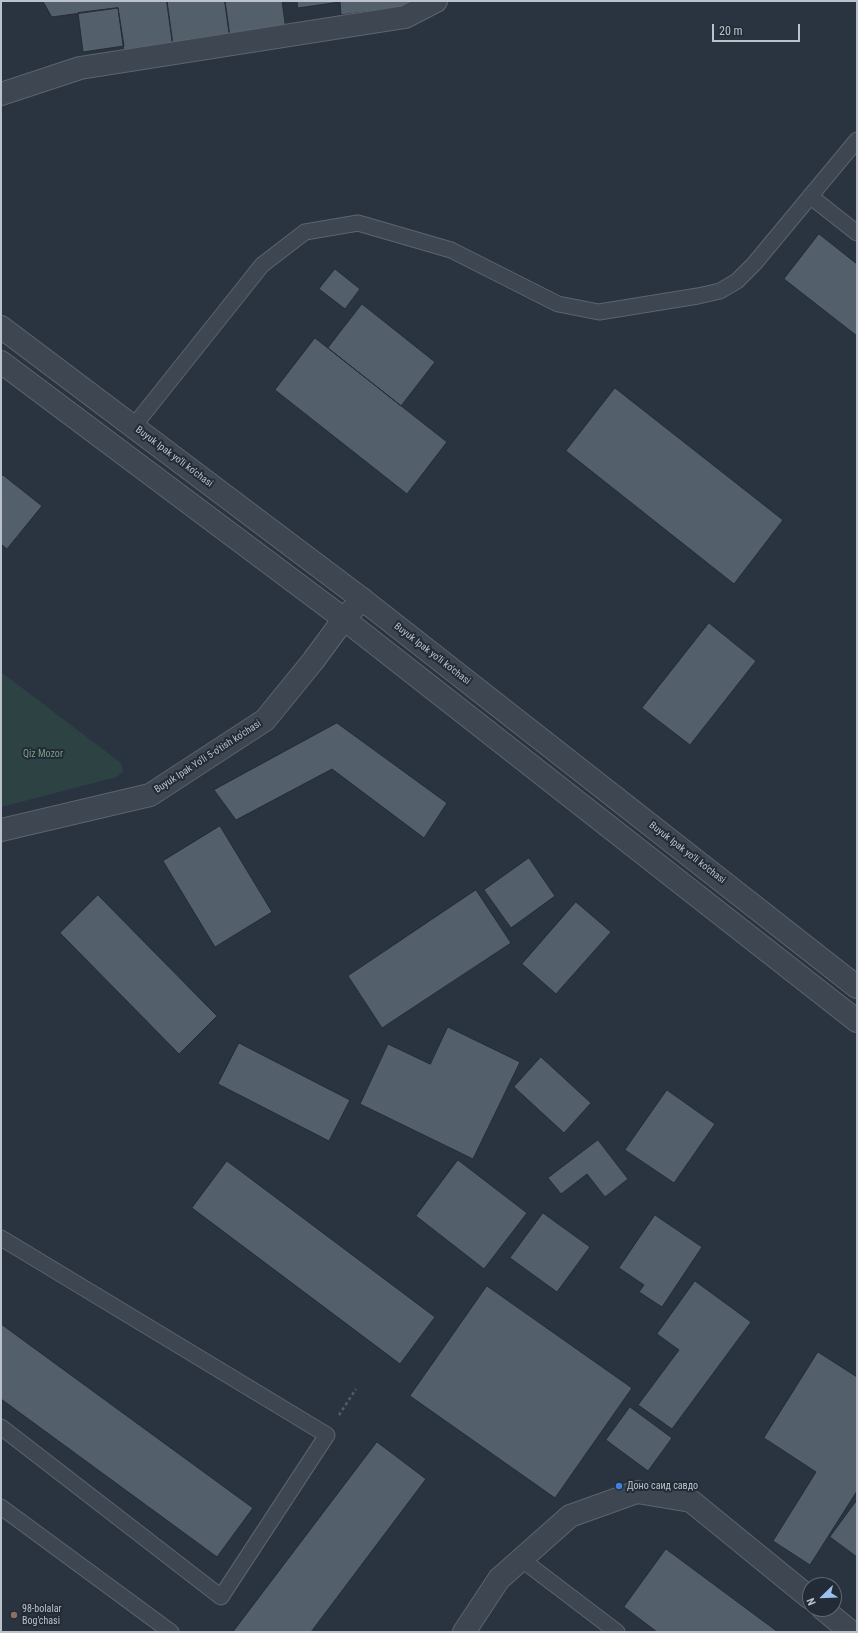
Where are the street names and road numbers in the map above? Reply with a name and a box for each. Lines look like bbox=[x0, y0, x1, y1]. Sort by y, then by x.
street label: Buyuk Ipak yo'li ko'chasi bbox=[133, 424, 215, 490]
street label: Buyuk Ipak yo'li ko'chasi bbox=[391, 620, 473, 688]
street label: Buyuk Ipak Yo'li 5-o'tish ko'chasi bbox=[152, 718, 264, 796]
street label: Buyuk Ipak yo'li ko'chasi bbox=[646, 819, 728, 887]

